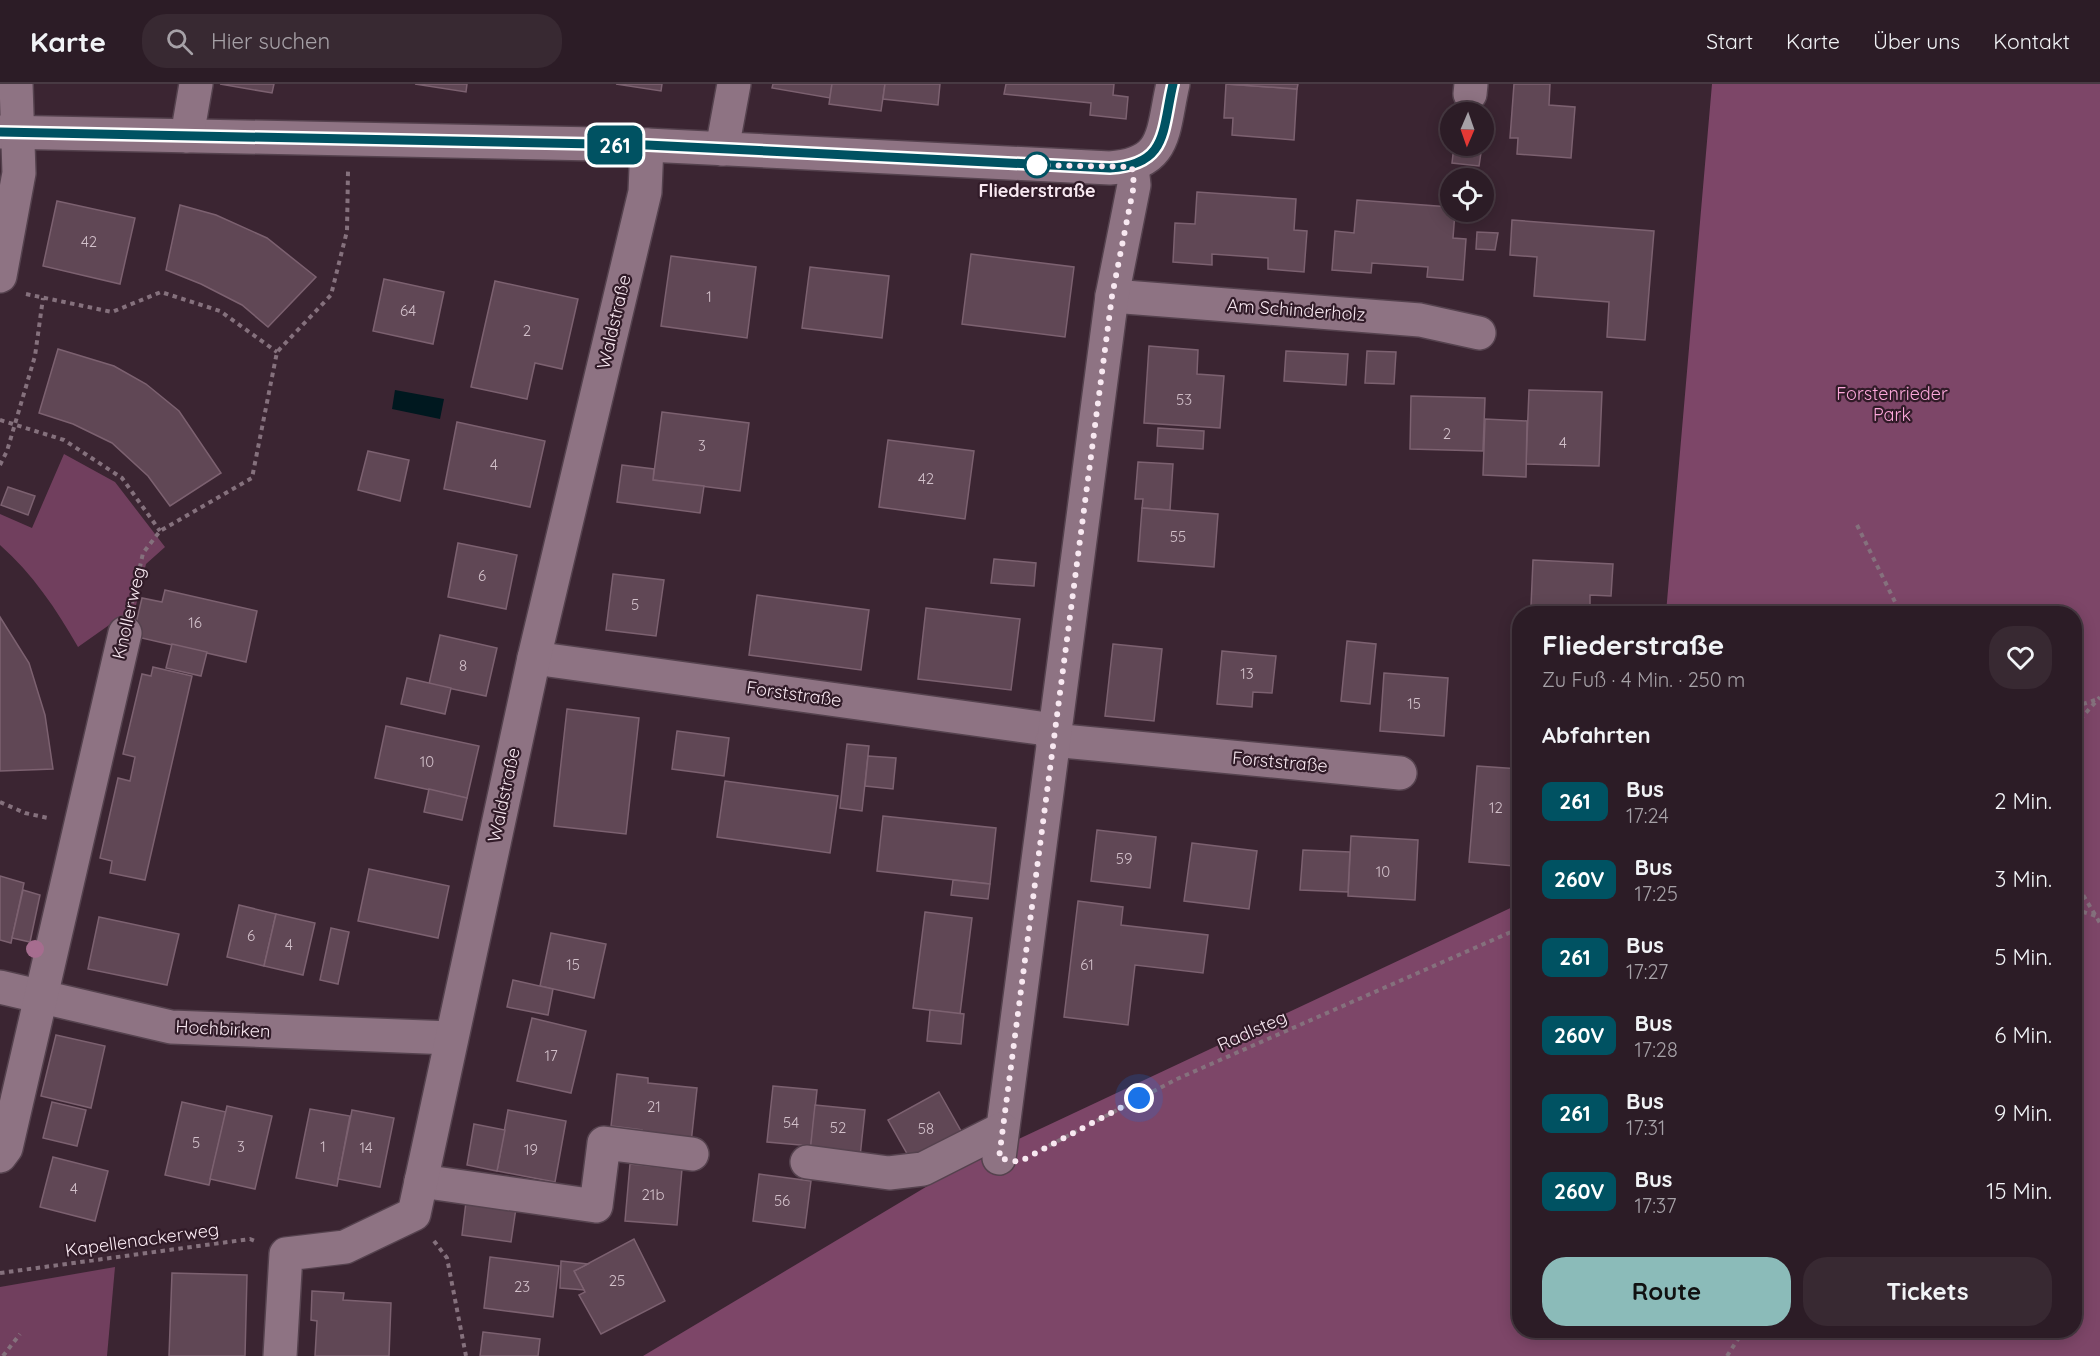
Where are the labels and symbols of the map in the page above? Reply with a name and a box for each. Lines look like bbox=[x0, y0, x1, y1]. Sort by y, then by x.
north arrow bbox=[1440, 102, 1494, 156]
line badge: 261 bbox=[580, 126, 650, 164]
marker: Fliederstraße bbox=[1024, 152, 1050, 178]
place label: Fliederstraße bbox=[978, 179, 1096, 202]
house number: 42 bbox=[81, 232, 97, 251]
street label: Waldstraße bbox=[591, 272, 636, 371]
house number: 1 bbox=[706, 287, 712, 306]
street label: Am Schinderholz bbox=[1226, 293, 1366, 326]
house number: 64 bbox=[400, 301, 416, 320]
house number: 2 bbox=[523, 321, 531, 340]
park label: Forstenrieder Park bbox=[1836, 382, 1948, 426]
house number: 53 bbox=[1176, 390, 1192, 409]
house number: 2 bbox=[1443, 424, 1451, 443]
house number: 4 bbox=[1559, 433, 1567, 452]
house number: 3 bbox=[698, 436, 706, 455]
house number: 4 bbox=[490, 455, 498, 474]
house number: 42 bbox=[918, 469, 934, 488]
house number: 55 bbox=[1170, 527, 1186, 546]
street label: Knollerweg bbox=[107, 564, 150, 661]
house number: 6 bbox=[478, 566, 486, 585]
house number: 5 bbox=[631, 595, 639, 614]
house number: 16 bbox=[188, 613, 202, 632]
house number: 8 bbox=[459, 656, 467, 675]
house number: 13 bbox=[1240, 664, 1254, 683]
street label: Forststraße bbox=[745, 675, 843, 712]
house number: 15 bbox=[1407, 694, 1421, 713]
street label: Waldstraße bbox=[482, 745, 525, 844]
street label: Forststraße bbox=[1231, 746, 1329, 777]
house number: 10 bbox=[420, 752, 434, 771]
house number: 12 bbox=[1489, 798, 1503, 817]
house number: 59 bbox=[1116, 849, 1132, 868]
house number: 10 bbox=[1376, 862, 1390, 881]
house number: 6 bbox=[247, 926, 255, 945]
house number: 4 bbox=[285, 935, 293, 954]
house number: 15 bbox=[566, 955, 580, 974]
house number: 61 bbox=[1080, 955, 1094, 974]
street label: Radlsteg bbox=[1213, 1005, 1290, 1056]
street label: Hochbirken bbox=[175, 1015, 271, 1042]
house number: 17 bbox=[544, 1046, 558, 1065]
your location bbox=[1124, 1083, 1154, 1113]
house number: 21 bbox=[647, 1097, 661, 1116]
house number: 54 bbox=[783, 1113, 799, 1132]
house number: 52 bbox=[830, 1118, 846, 1137]
house number: 58 bbox=[918, 1119, 934, 1138]
house number: 5 bbox=[192, 1133, 200, 1152]
house number: 3 bbox=[237, 1137, 245, 1156]
house number: 1 bbox=[320, 1137, 326, 1156]
house number: 14 bbox=[359, 1138, 373, 1157]
house number: 19 bbox=[524, 1140, 538, 1159]
house number: 4 bbox=[70, 1179, 78, 1198]
house number: 21b bbox=[642, 1185, 664, 1204]
house number: 56 bbox=[774, 1191, 790, 1210]
street label: Kapellenackerweg bbox=[64, 1217, 220, 1262]
house number: 25 bbox=[609, 1271, 625, 1290]
house number: 23 bbox=[514, 1277, 530, 1296]

